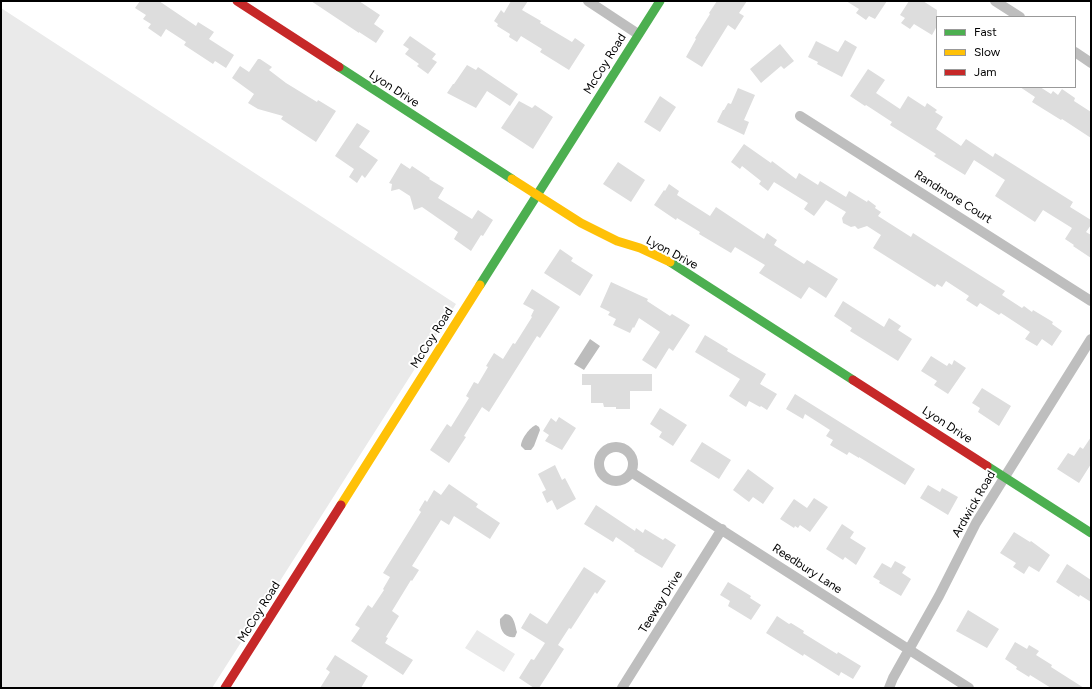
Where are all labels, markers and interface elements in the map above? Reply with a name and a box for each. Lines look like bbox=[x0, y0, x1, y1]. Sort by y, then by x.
legend bbox=[936, 16, 1076, 88]
text: Fast bbox=[974, 25, 997, 39]
street label: McCoy Road bbox=[581, 31, 629, 97]
text: Slow bbox=[974, 45, 1000, 59]
text: Jam bbox=[974, 65, 997, 79]
street label: Lyon Drive bbox=[366, 68, 422, 110]
street label: Randmore Court bbox=[911, 167, 995, 227]
street label: Lyon Drive bbox=[644, 233, 700, 273]
street label: McCoy Road bbox=[408, 305, 456, 371]
street label: Lyon Drive bbox=[919, 404, 975, 446]
street label: Ardwick Road bbox=[949, 468, 999, 540]
street label: Reedbury Lane bbox=[769, 541, 845, 597]
street label: Teeway Drive bbox=[636, 568, 686, 636]
street label: McCoy Road bbox=[235, 579, 283, 645]

